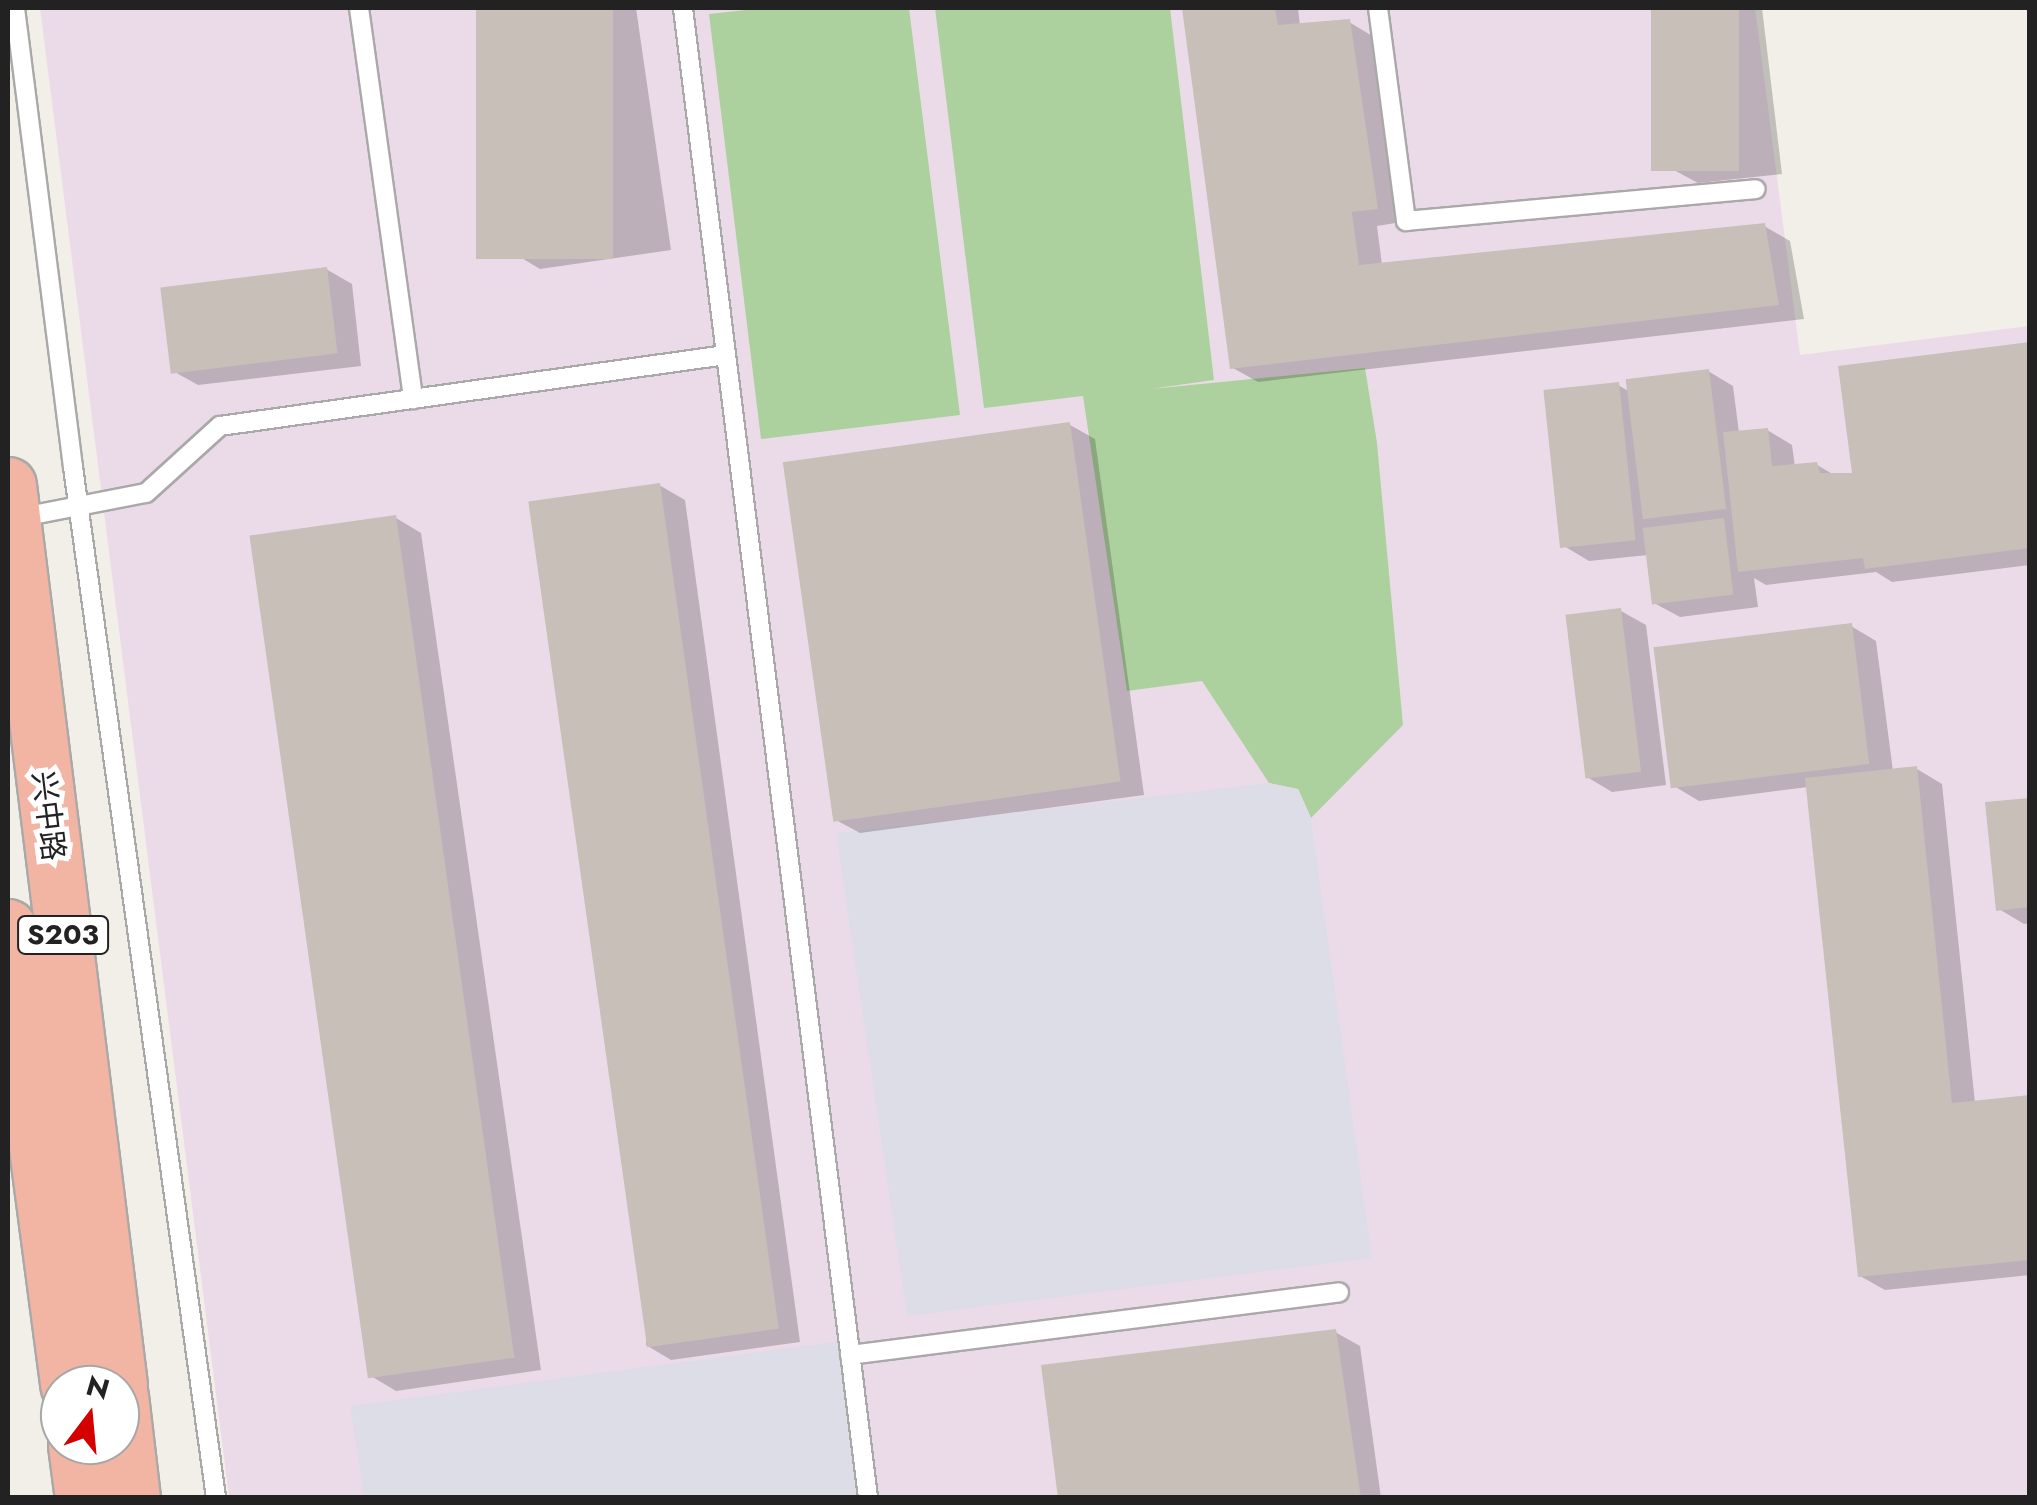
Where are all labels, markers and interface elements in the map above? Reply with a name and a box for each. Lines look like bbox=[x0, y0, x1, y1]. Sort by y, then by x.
street label: 兴中路 bbox=[25, 769, 71, 863]
road number: S203 bbox=[15, 912, 110, 958]
north arrow bbox=[40, 1365, 140, 1465]
text: N bbox=[82, 1365, 114, 1410]

